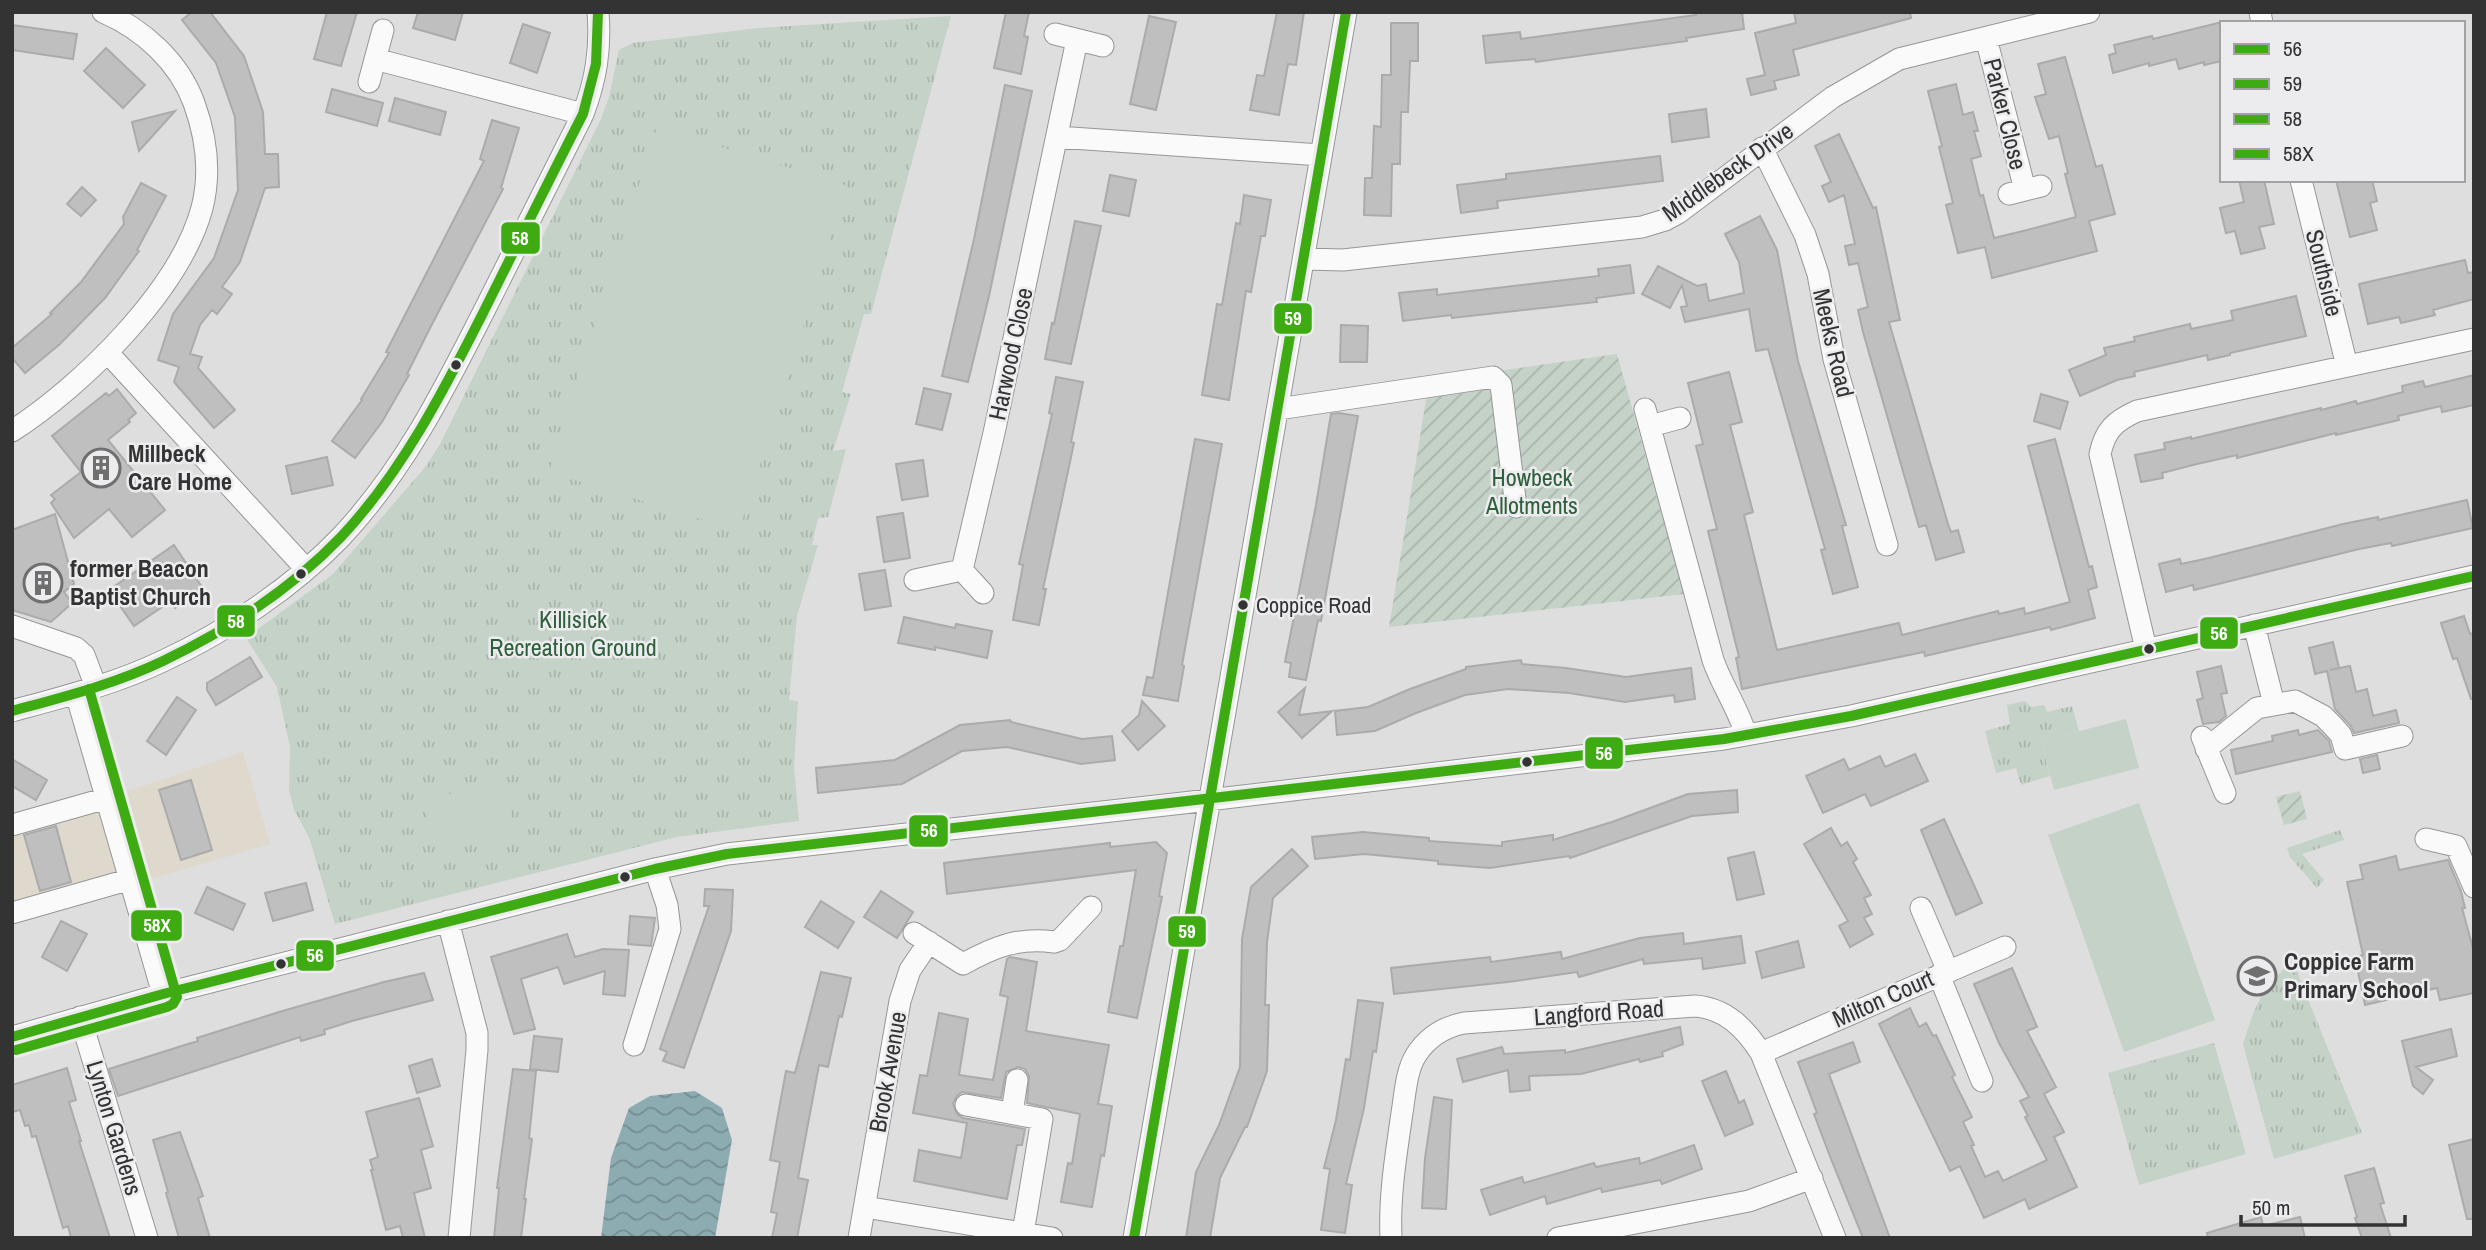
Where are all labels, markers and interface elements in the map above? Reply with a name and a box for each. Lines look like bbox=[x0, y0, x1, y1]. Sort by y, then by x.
legend bbox=[2220, 21, 2465, 182]
text: 56 bbox=[2283, 34, 2302, 63]
street label: Parker Close bbox=[1977, 55, 2035, 173]
text: 59 bbox=[2283, 69, 2302, 98]
text: 58 bbox=[2283, 104, 2302, 133]
street label: Middlebeck Drive bbox=[1656, 114, 1799, 228]
text: 58X bbox=[2283, 139, 2314, 168]
line badge: 58 bbox=[500, 221, 541, 255]
text: 58 bbox=[511, 225, 529, 251]
street label: Southside bbox=[2299, 226, 2351, 320]
street label: Harwood Close bbox=[980, 285, 1040, 423]
street label: Meeks Road bbox=[1806, 285, 1862, 400]
line badge: 59 bbox=[1273, 302, 1313, 335]
text: 59 bbox=[1284, 305, 1302, 331]
unlabelled marker bbox=[449, 358, 463, 372]
place label: Millbeck Care Home bbox=[128, 437, 232, 497]
building icon: Millbeck Care Home bbox=[80, 447, 122, 489]
park label: Howbeck Allotments bbox=[1485, 461, 1578, 521]
place label: former Beacon Baptist Church bbox=[70, 552, 211, 612]
building icon: former Beacon Baptist Church bbox=[22, 562, 64, 604]
unlabelled marker bbox=[294, 567, 308, 581]
place label: Coppice Road bbox=[1256, 590, 1371, 620]
marker: Coppice Road bbox=[1236, 598, 1250, 612]
park label: Killisick Recreation Ground bbox=[489, 603, 657, 663]
line badge: 58 bbox=[216, 604, 256, 638]
text: 58 bbox=[227, 608, 245, 634]
line badge: 56 bbox=[2199, 616, 2239, 650]
text: 56 bbox=[2210, 620, 2228, 646]
unlabelled marker bbox=[2142, 642, 2156, 656]
line badge: 56 bbox=[1584, 736, 1624, 770]
text: 56 bbox=[1595, 740, 1613, 766]
unlabelled marker bbox=[1520, 755, 1534, 769]
line badge: 56 bbox=[908, 814, 949, 848]
text: 56 bbox=[920, 817, 938, 843]
unlabelled marker bbox=[618, 870, 632, 884]
line badge: 58X bbox=[130, 909, 183, 942]
text: 58X bbox=[143, 912, 171, 938]
line badge: 59 bbox=[1167, 915, 1207, 948]
text: 59 bbox=[1178, 918, 1196, 944]
line badge: 56 bbox=[295, 939, 335, 972]
text: 56 bbox=[306, 942, 324, 968]
place label: Coppice Farm Primary School bbox=[2284, 945, 2428, 1005]
school or university icon: Coppice Farm Primary School bbox=[2236, 955, 2278, 997]
unlabelled marker bbox=[274, 957, 288, 971]
street label: Milton Court bbox=[1827, 961, 1939, 1035]
street label: Langford Road bbox=[1533, 992, 1665, 1033]
street label: Brook Avenue bbox=[861, 1009, 913, 1135]
street label: Lynton Gardens bbox=[79, 1056, 151, 1199]
scale bar bbox=[2241, 1184, 2406, 1228]
text: 50 m bbox=[2252, 1193, 2290, 1222]

